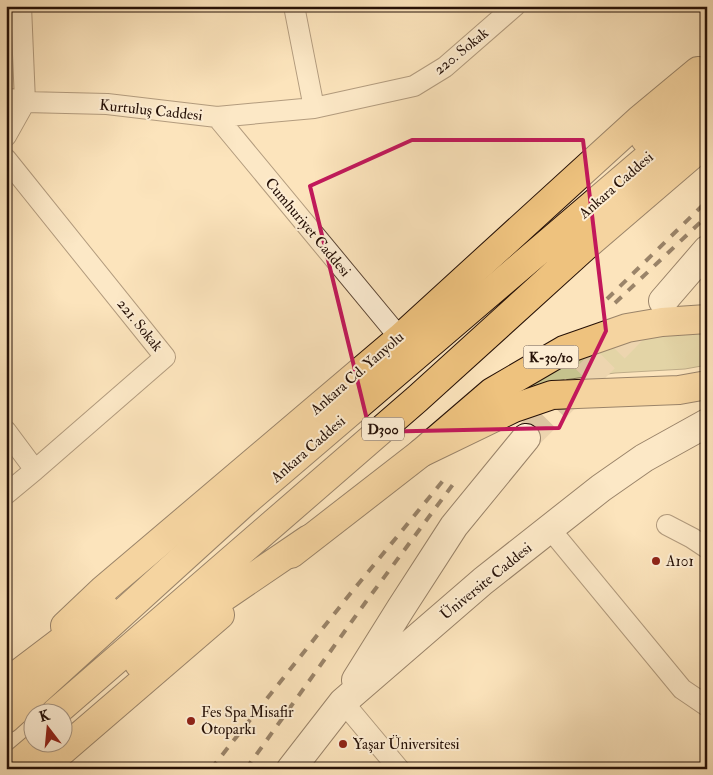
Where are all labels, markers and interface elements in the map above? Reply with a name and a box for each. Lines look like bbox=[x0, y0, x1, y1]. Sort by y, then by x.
street label: 220. Sokak bbox=[430, 24, 493, 79]
street label: Kurtuluş Caddesi bbox=[99, 96, 203, 125]
street label: Ankara Caddesi bbox=[574, 148, 658, 224]
street label: Cumhuriyet Caddesi bbox=[261, 174, 355, 281]
street label: 221. Sokak bbox=[113, 295, 167, 356]
street label: Ankara Cd. Yanyolu bbox=[306, 327, 408, 420]
road number: K-30/10 bbox=[524, 346, 578, 368]
street label: Ankara Caddesi bbox=[266, 412, 350, 488]
road number: D300 bbox=[362, 418, 404, 440]
street label: Üniversite Caddesi bbox=[436, 538, 536, 624]
place label: A101 bbox=[665, 552, 694, 571]
marker: A101 bbox=[650, 555, 662, 567]
north arrow bbox=[22, 702, 72, 752]
place label: Fes Spa Misafir Otoparkı bbox=[201, 703, 294, 740]
text: K bbox=[38, 706, 53, 726]
marker: Fes Spa Misafir Otoparkı bbox=[185, 715, 197, 727]
place label: Yaşar Üniversitesi bbox=[353, 734, 460, 754]
marker: Yaşar Üniversitesi bbox=[337, 738, 349, 750]

